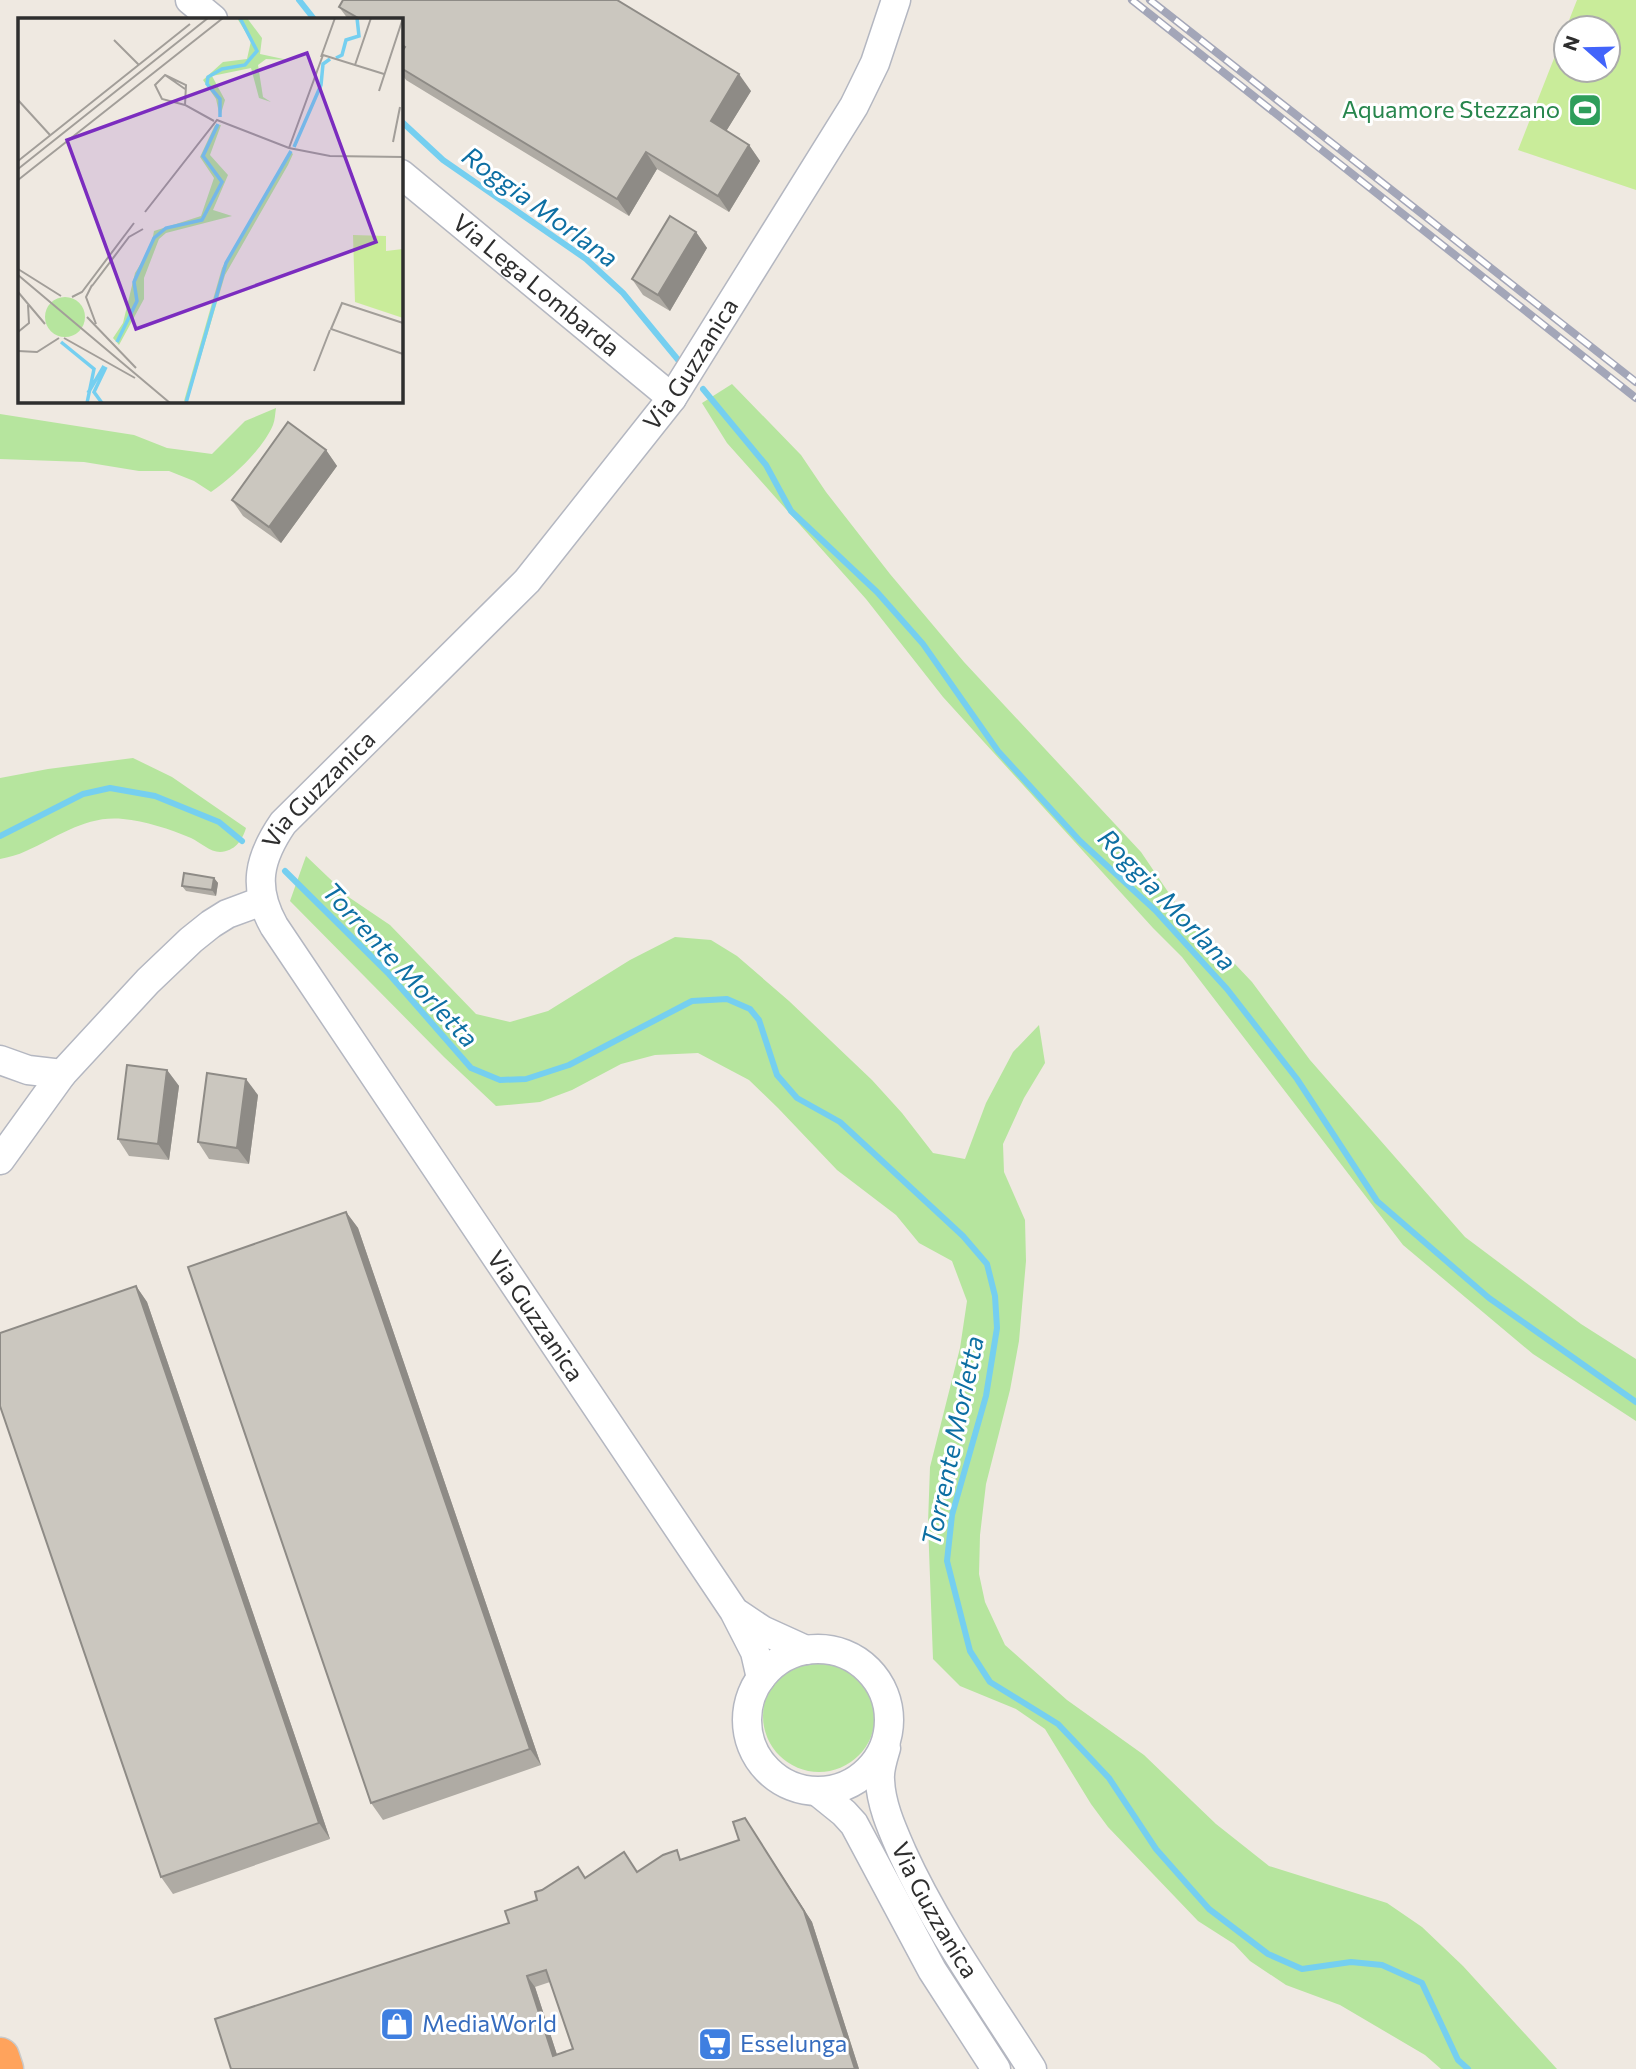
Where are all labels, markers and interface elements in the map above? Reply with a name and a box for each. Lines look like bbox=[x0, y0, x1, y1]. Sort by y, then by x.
north arrow bbox=[1552, 14, 1622, 84]
inset map bbox=[18, 18, 402, 402]
text: N bbox=[1557, 32, 1584, 54]
sports icon: Aquamore Stezzano bbox=[1566, 91, 1604, 129]
place label: Aquamore Stezzano bbox=[1342, 94, 1560, 123]
water label: Roggia Morlana bbox=[457, 139, 625, 273]
street label: Via Lega Lombarda bbox=[448, 207, 626, 362]
street label: Via Guzzanica bbox=[636, 292, 744, 435]
street label: Via Guzzanica bbox=[255, 724, 381, 853]
water label: Roggia Morlana bbox=[1093, 822, 1243, 976]
water label: Torrente Morletta bbox=[317, 875, 485, 1053]
street label: Via Guzzanica bbox=[482, 1244, 591, 1386]
water label: Torrente Morletta bbox=[914, 1333, 989, 1549]
street label: Via Guzzanica bbox=[886, 1837, 985, 1983]
shop icon: MediaWorld bbox=[378, 2005, 416, 2043]
place label: MediaWorld bbox=[422, 2008, 557, 2037]
supermarket icon: Esselunga bbox=[696, 2025, 734, 2063]
place label: Esselunga bbox=[740, 2028, 847, 2057]

